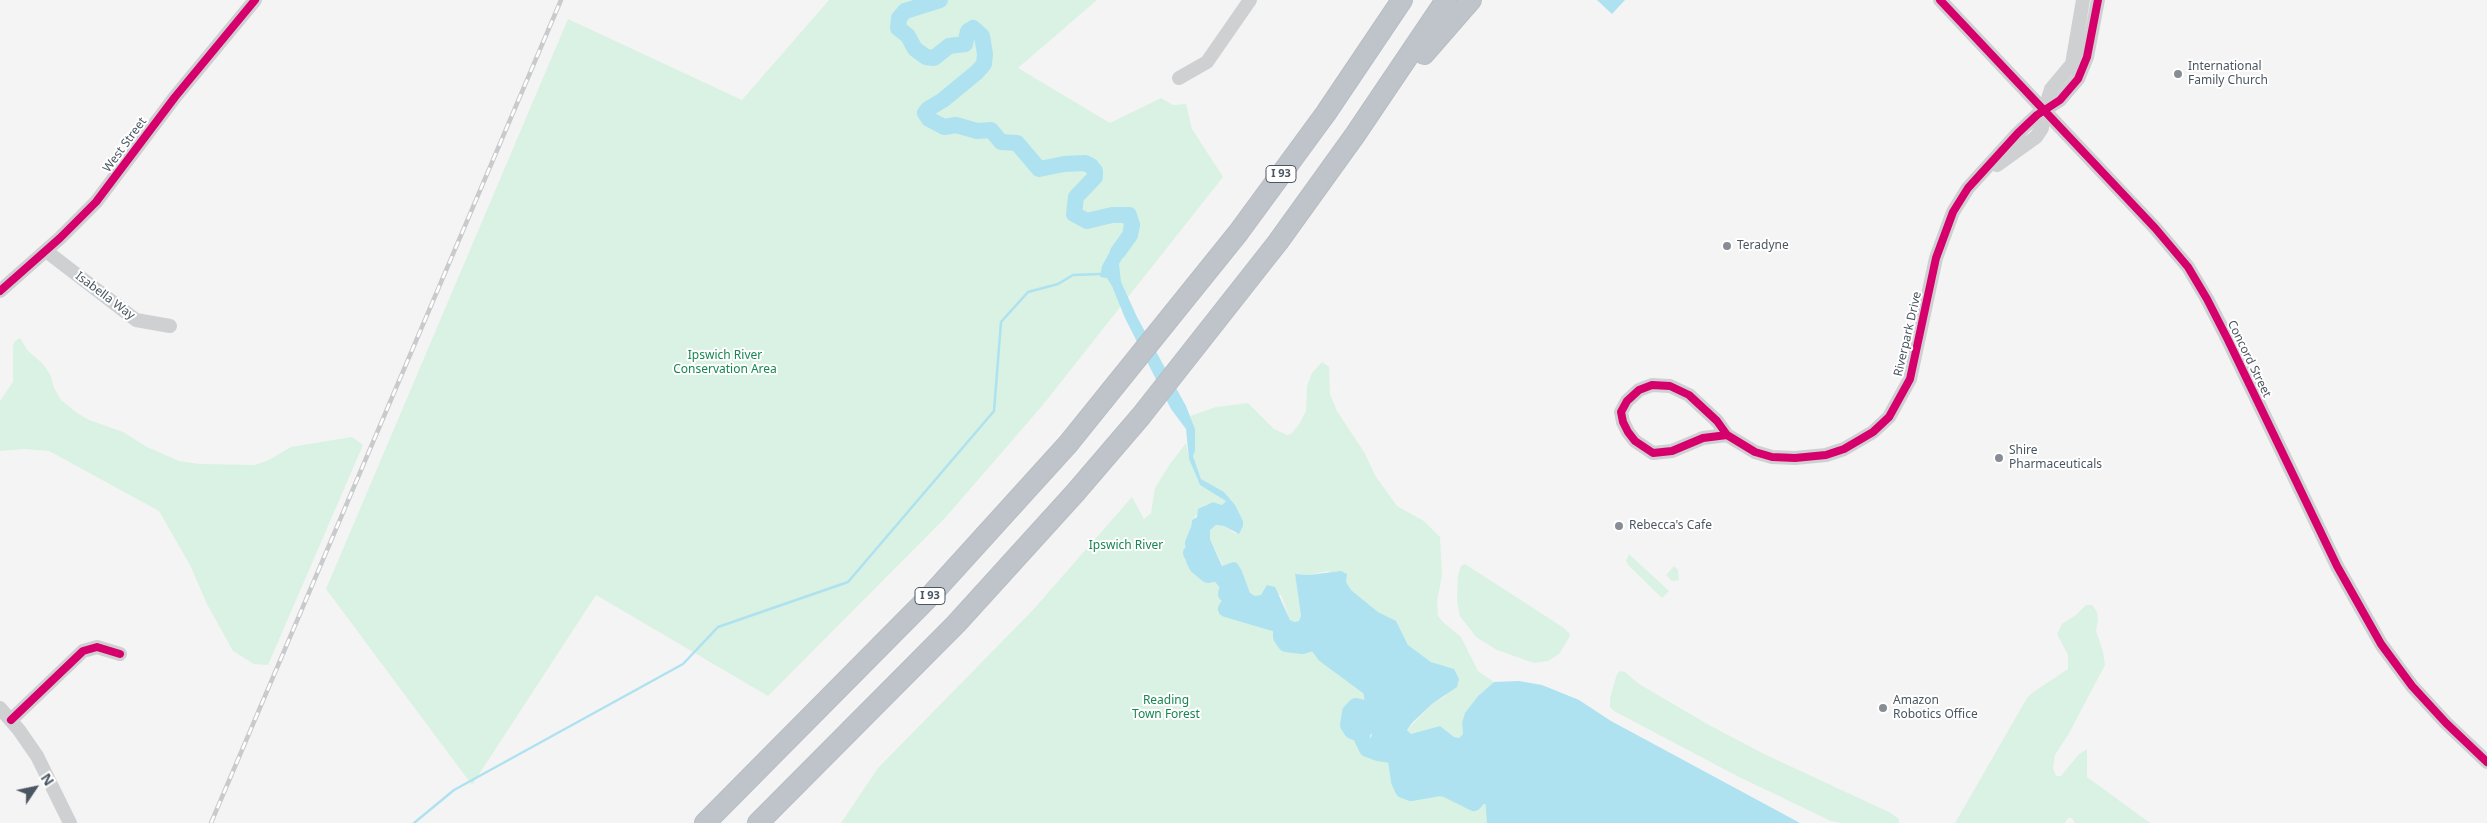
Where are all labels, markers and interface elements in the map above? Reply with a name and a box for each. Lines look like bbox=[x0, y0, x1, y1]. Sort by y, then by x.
place label: International Family Church bbox=[2188, 60, 2268, 88]
marker: International Family Church bbox=[2172, 68, 2184, 80]
street label: West Street bbox=[100, 115, 150, 175]
road number: I 93 bbox=[1266, 165, 1296, 182]
place label: Teradyne bbox=[1737, 239, 1789, 253]
marker: Teradyne bbox=[1721, 240, 1733, 252]
street label: Isabella Way bbox=[73, 269, 137, 323]
street label: Riverpark Drive bbox=[1891, 290, 1925, 378]
street label: Concord Street bbox=[2224, 318, 2274, 400]
park label: Ipswich River Conservation Area bbox=[673, 349, 777, 377]
place label: Shire Pharmaceuticals bbox=[2009, 444, 2102, 472]
marker: Shire Pharmaceuticals bbox=[1993, 452, 2005, 464]
place label: Rebecca's Cafe bbox=[1629, 519, 1712, 533]
marker: Rebecca's Cafe bbox=[1613, 520, 1625, 532]
park label: Ipswich River bbox=[1089, 539, 1163, 553]
road number: I 93 bbox=[915, 588, 945, 604]
park label: Reading Town Forest bbox=[1132, 694, 1200, 722]
place label: Amazon Robotics Office bbox=[1893, 694, 1978, 722]
marker: Amazon Robotics Office bbox=[1877, 702, 1889, 714]
north arrow bbox=[10, 763, 60, 813]
text: N bbox=[37, 769, 59, 789]

